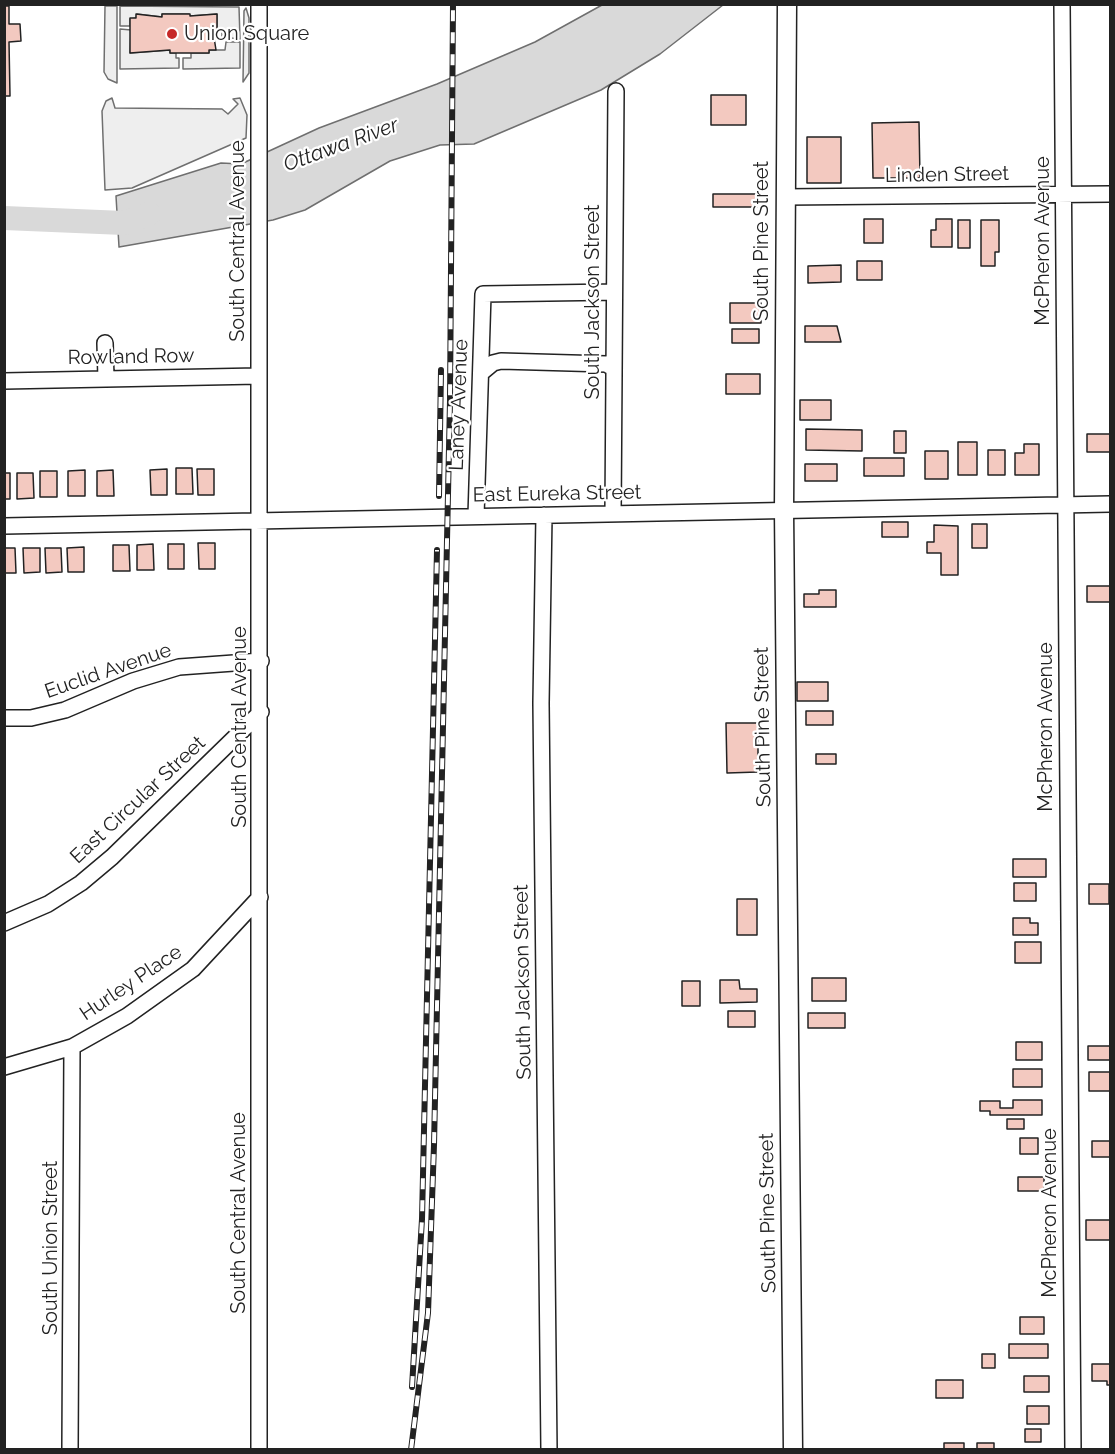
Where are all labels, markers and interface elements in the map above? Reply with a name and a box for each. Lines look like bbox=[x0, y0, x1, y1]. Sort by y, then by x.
place label: Union Square bbox=[184, 22, 309, 46]
marker: Union Square bbox=[165, 27, 179, 41]
water label: Ottawa River bbox=[280, 113, 402, 177]
street label: South Central Avenue bbox=[226, 140, 250, 342]
street label: McPheron Avenue bbox=[1031, 156, 1055, 326]
street label: South Pine Street bbox=[750, 161, 774, 321]
street label: Linden Street bbox=[885, 162, 1009, 188]
street label: South Jackson Street bbox=[581, 204, 605, 400]
street label: Laney Avenue bbox=[445, 339, 473, 471]
street label: Rowland Row bbox=[68, 344, 194, 370]
street label: East Eureka Street bbox=[472, 481, 642, 507]
street label: South Central Avenue bbox=[228, 626, 252, 828]
street label: Euclid Avenue bbox=[42, 638, 174, 704]
street label: McPheron Avenue bbox=[1034, 642, 1058, 812]
street label: South Pine Street bbox=[750, 647, 776, 807]
street label: East Circular Street bbox=[65, 731, 211, 869]
street label: South Jackson Street bbox=[509, 884, 537, 1080]
street label: Hurley Place bbox=[75, 940, 187, 1026]
street label: South Central Avenue bbox=[227, 1112, 251, 1314]
street label: McPheron Avenue bbox=[1038, 1128, 1062, 1298]
street label: South Pine Street bbox=[755, 1133, 781, 1293]
street label: South Union Street bbox=[39, 1161, 63, 1335]

